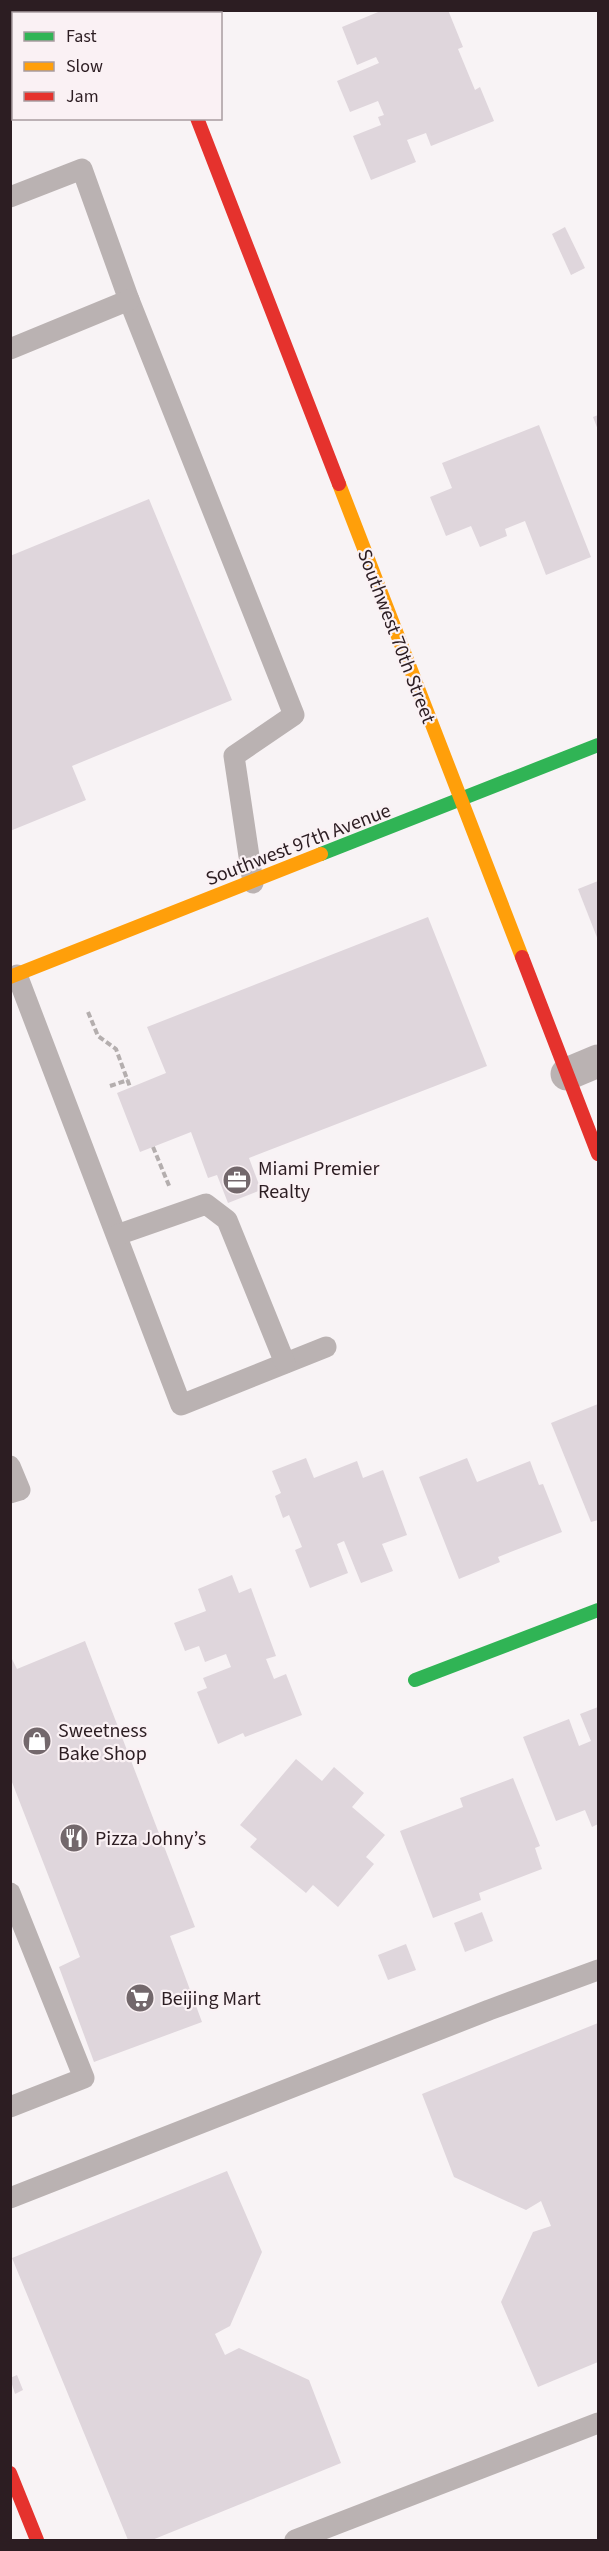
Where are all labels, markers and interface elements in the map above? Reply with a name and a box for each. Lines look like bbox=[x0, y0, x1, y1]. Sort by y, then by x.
legend bbox=[12, 12, 222, 120]
text: Fast bbox=[66, 24, 97, 49]
text: Slow bbox=[66, 54, 103, 79]
text: Jam bbox=[66, 84, 99, 109]
street label: Southwest 70th Street bbox=[350, 545, 442, 728]
street label: Southwest 97th Avenue bbox=[202, 797, 395, 893]
place label: Miami Premier Realty bbox=[258, 1155, 379, 1206]
office icon: Miami Premier Realty bbox=[221, 1164, 253, 1196]
place label: Sweetness Bake Shop bbox=[58, 1717, 147, 1768]
shop icon: Sweetness Bake Shop bbox=[21, 1725, 53, 1757]
restaurant icon: Pizza Johny’s bbox=[58, 1822, 90, 1854]
place label: Pizza Johny’s bbox=[95, 1825, 206, 1853]
supermarket icon: Beijing Mart bbox=[124, 1982, 156, 2014]
place label: Beijing Mart bbox=[161, 1985, 261, 2013]

